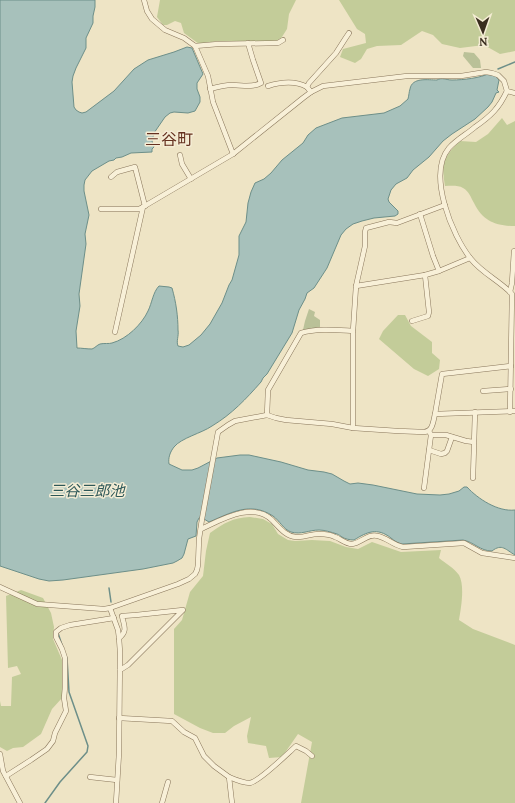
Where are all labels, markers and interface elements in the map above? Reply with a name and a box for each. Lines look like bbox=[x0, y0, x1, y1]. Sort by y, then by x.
north arrow bbox=[463, 12, 503, 52]
text: N bbox=[478, 35, 488, 49]
district label: 三谷町 bbox=[145, 129, 193, 149]
water label: 三谷三郎池 bbox=[49, 481, 126, 500]

